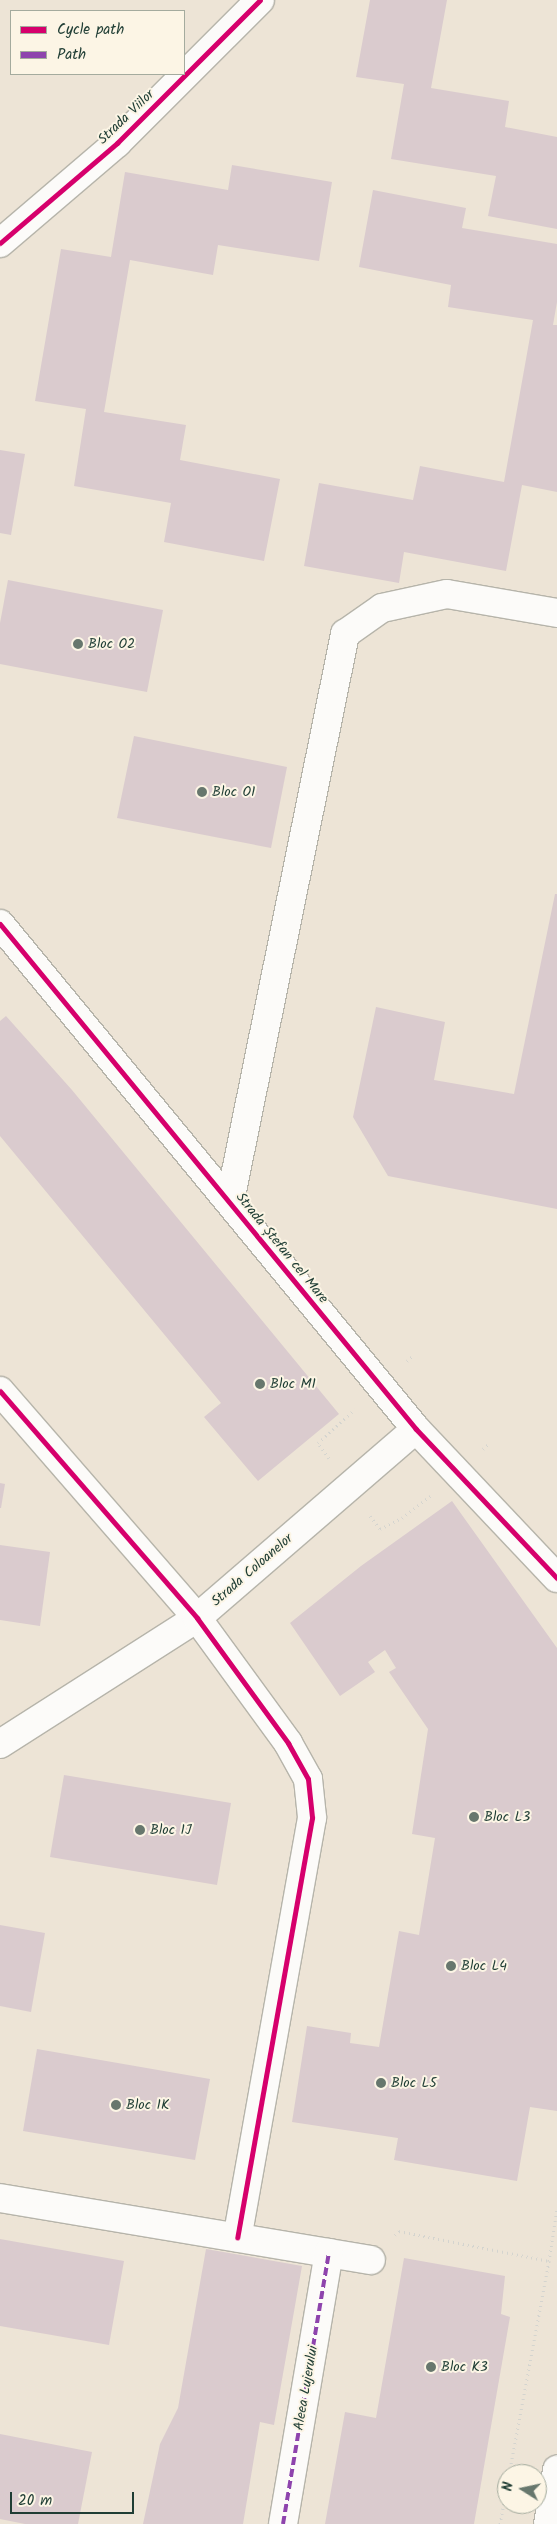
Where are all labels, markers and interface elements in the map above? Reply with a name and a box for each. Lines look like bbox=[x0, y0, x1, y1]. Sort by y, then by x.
legend bbox=[10, 10, 185, 75]
text: Cycle path bbox=[57, 18, 124, 42]
text: Path bbox=[57, 43, 86, 67]
street label: Strada Viilor bbox=[94, 86, 158, 148]
place label: Bloc O2 bbox=[88, 636, 135, 652]
marker: Bloc O2 bbox=[72, 638, 84, 650]
place label: Bloc O1 bbox=[212, 784, 256, 800]
marker: Bloc O1 bbox=[196, 786, 208, 798]
street label: Strada Ștefan cel Mare bbox=[232, 1189, 332, 1307]
place label: Bloc M1 bbox=[270, 1376, 316, 1392]
marker: Bloc M1 bbox=[254, 1378, 266, 1390]
street label: Strada Coloanelor bbox=[208, 1530, 296, 1610]
place label: Bloc L3 bbox=[484, 1809, 530, 1825]
marker: Bloc L3 bbox=[468, 1811, 480, 1823]
place label: Bloc 1J bbox=[150, 1822, 191, 1838]
marker: Bloc 1J bbox=[134, 1824, 146, 1836]
place label: Bloc L4 bbox=[461, 1958, 507, 1974]
marker: Bloc L4 bbox=[445, 1960, 457, 1972]
place label: Bloc L5 bbox=[391, 2075, 437, 2091]
marker: Bloc L5 bbox=[375, 2077, 387, 2089]
place label: Bloc 1K bbox=[126, 2097, 169, 2113]
marker: Bloc 1K bbox=[110, 2099, 122, 2111]
street label: Aleea Lujerului bbox=[290, 2344, 322, 2432]
place label: Bloc K3 bbox=[441, 2359, 488, 2375]
marker: Bloc K3 bbox=[425, 2361, 437, 2373]
north arrow bbox=[497, 2464, 547, 2514]
text: N bbox=[497, 2480, 520, 2493]
scale bar bbox=[12, 2482, 136, 2514]
text: 20 m bbox=[18, 2489, 52, 2513]

